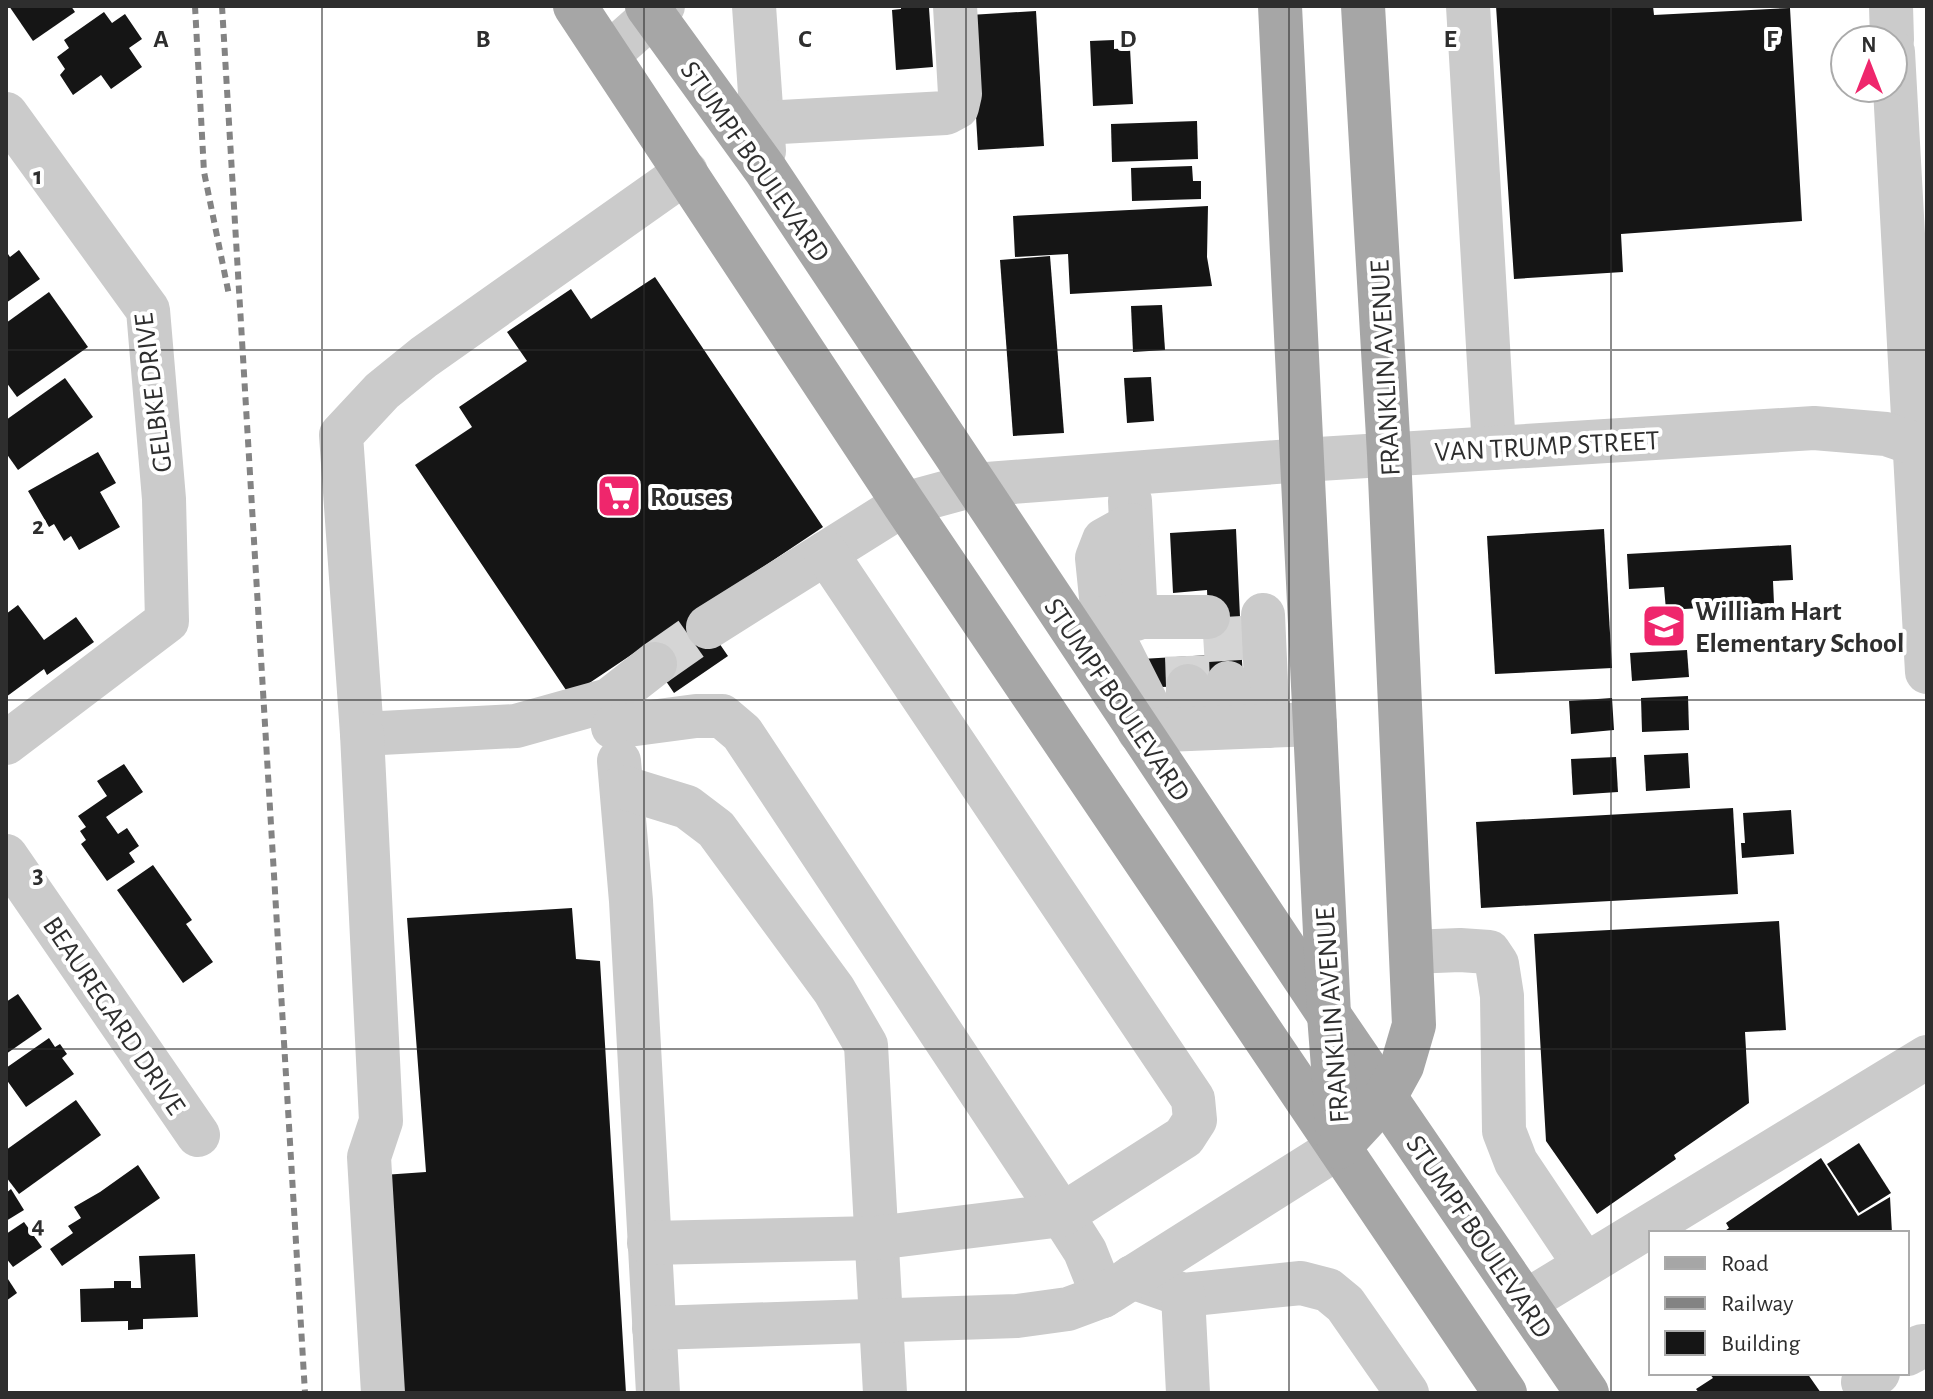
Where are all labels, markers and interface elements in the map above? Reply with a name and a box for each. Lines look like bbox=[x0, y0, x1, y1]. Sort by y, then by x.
north arrow bbox=[1829, 24, 1909, 104]
text: A bbox=[153, 26, 169, 52]
text: B bbox=[475, 26, 491, 52]
text: C bbox=[798, 26, 812, 52]
text: D bbox=[1119, 26, 1137, 52]
text: E bbox=[1443, 26, 1457, 52]
text: F bbox=[1766, 26, 1779, 52]
text: N bbox=[1861, 34, 1877, 56]
street label: STUMPF BOULEVARD bbox=[675, 57, 834, 268]
text: 1 bbox=[33, 163, 43, 189]
street label: FRANKLIN AVENUE bbox=[1366, 259, 1406, 477]
street label: GELBKE DRIVE bbox=[130, 311, 178, 474]
street label: VAN TRUMP STREET bbox=[1434, 427, 1661, 467]
supermarket icon: Rouses bbox=[595, 472, 643, 520]
place label: Rouses bbox=[650, 484, 729, 512]
text: 2 bbox=[32, 513, 44, 539]
street label: STUMPF BOULEVARD bbox=[1038, 594, 1194, 807]
place label: William Hart Elementary School bbox=[1695, 598, 1904, 658]
school or university icon: William Hart Elementary School bbox=[1640, 602, 1688, 650]
text: 3 bbox=[32, 862, 44, 888]
street label: FRANKLIN AVENUE bbox=[1311, 906, 1355, 1124]
street label: BEAUREGARD DRIVE bbox=[37, 912, 190, 1120]
street label: STUMPF BOULEVARD bbox=[1400, 1131, 1556, 1344]
text: 4 bbox=[31, 1212, 45, 1238]
legend bbox=[1649, 1231, 1909, 1375]
text: Road bbox=[1721, 1252, 1769, 1276]
text: Railway bbox=[1721, 1292, 1793, 1316]
text: Building bbox=[1721, 1332, 1800, 1356]

